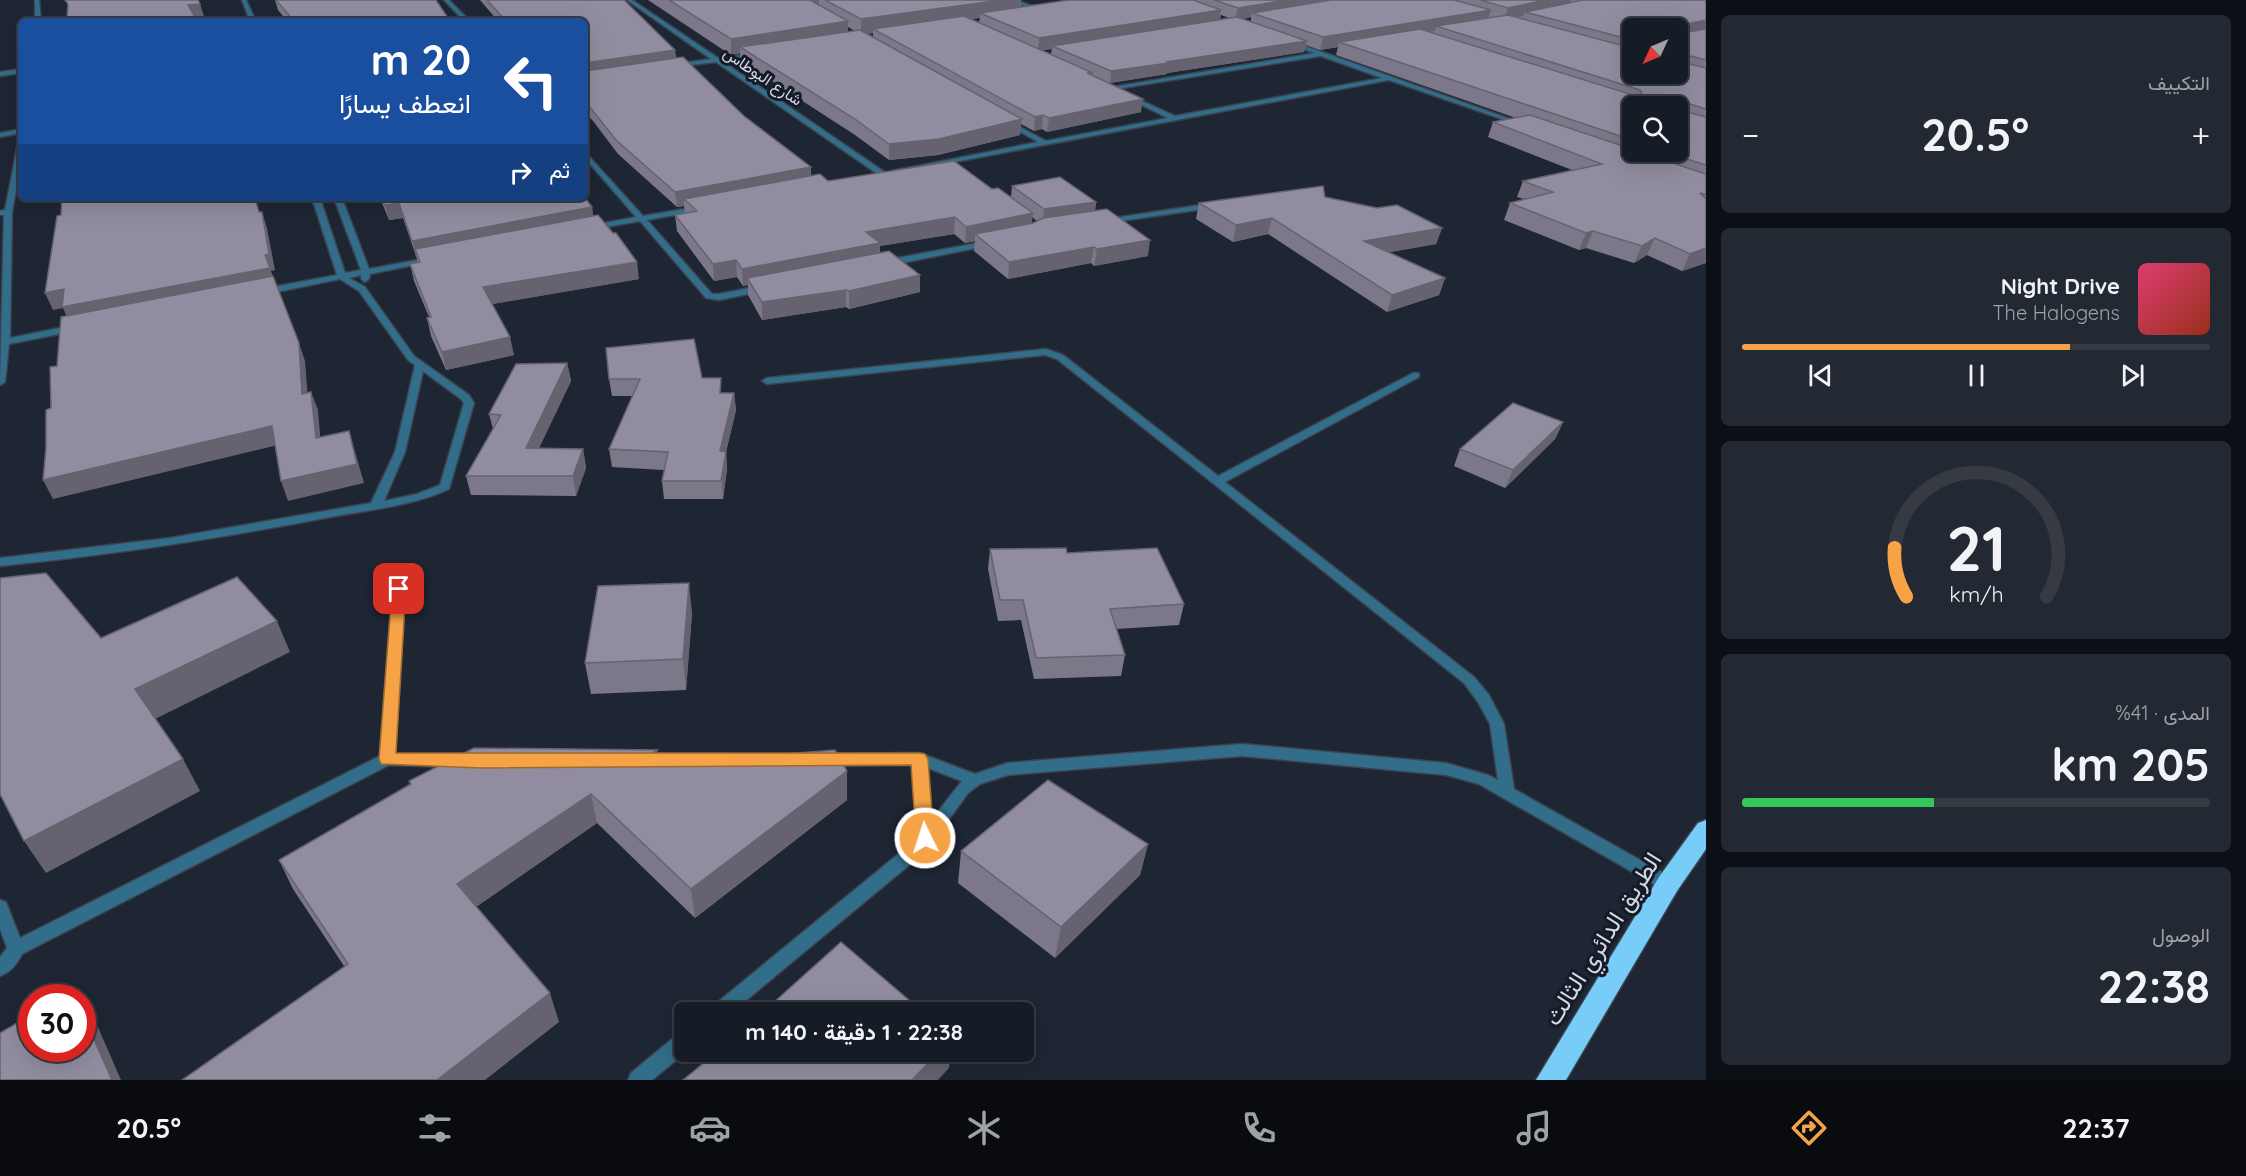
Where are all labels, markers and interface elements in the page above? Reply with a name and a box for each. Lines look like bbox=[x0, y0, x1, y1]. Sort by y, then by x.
north arrow bbox=[1622, 18, 1688, 84]
map controls bbox=[1622, 18, 1688, 162]
text: 20 m bbox=[371, 33, 471, 86]
icon: left bbox=[492, 42, 570, 120]
street label: شارع البوطاس bbox=[719, 42, 806, 111]
text: التكييف bbox=[2148, 70, 2210, 95]
text: انعطف يسارًا bbox=[339, 86, 471, 120]
button: search bbox=[1622, 96, 1688, 162]
text: 20.5° bbox=[1921, 106, 2029, 162]
text: − bbox=[1742, 114, 1759, 155]
text: + bbox=[2191, 114, 2210, 155]
icon: right bbox=[504, 156, 537, 189]
text: ثم bbox=[549, 156, 570, 184]
text: Night Drive bbox=[2001, 272, 2120, 300]
text: The Halogens bbox=[1992, 300, 2120, 325]
icon: previous bbox=[1804, 359, 1837, 392]
icon: pause bbox=[1960, 359, 1993, 392]
icon: next bbox=[2116, 359, 2149, 392]
text: 21 bbox=[1946, 509, 2006, 587]
pin bbox=[373, 563, 424, 614]
icon: arrive bbox=[382, 572, 415, 605]
text: km/h bbox=[1949, 581, 2003, 607]
text: المدى · 41% bbox=[2115, 700, 2210, 725]
text: 205 km bbox=[2051, 736, 2210, 792]
position arrow bbox=[893, 806, 957, 870]
street label: الطريق الدائري الثالث bbox=[1537, 846, 1672, 1033]
text: الوصول bbox=[2152, 922, 2210, 947]
text: 22:38 bbox=[2098, 958, 2210, 1014]
speed limit sign: 30 bbox=[18, 984, 96, 1062]
text: 22:38 · 1 دقيقة · 140 m bbox=[745, 1018, 963, 1046]
icon: filters bbox=[414, 1107, 456, 1149]
icon: car bbox=[689, 1107, 731, 1149]
icon: climate bbox=[963, 1107, 1005, 1149]
icon: phone bbox=[1238, 1107, 1280, 1149]
icon: music bbox=[1513, 1107, 1555, 1149]
icon: directions bbox=[1788, 1107, 1830, 1149]
text: 20.5° bbox=[116, 1111, 181, 1145]
text: 22:37 bbox=[2062, 1111, 2130, 1145]

